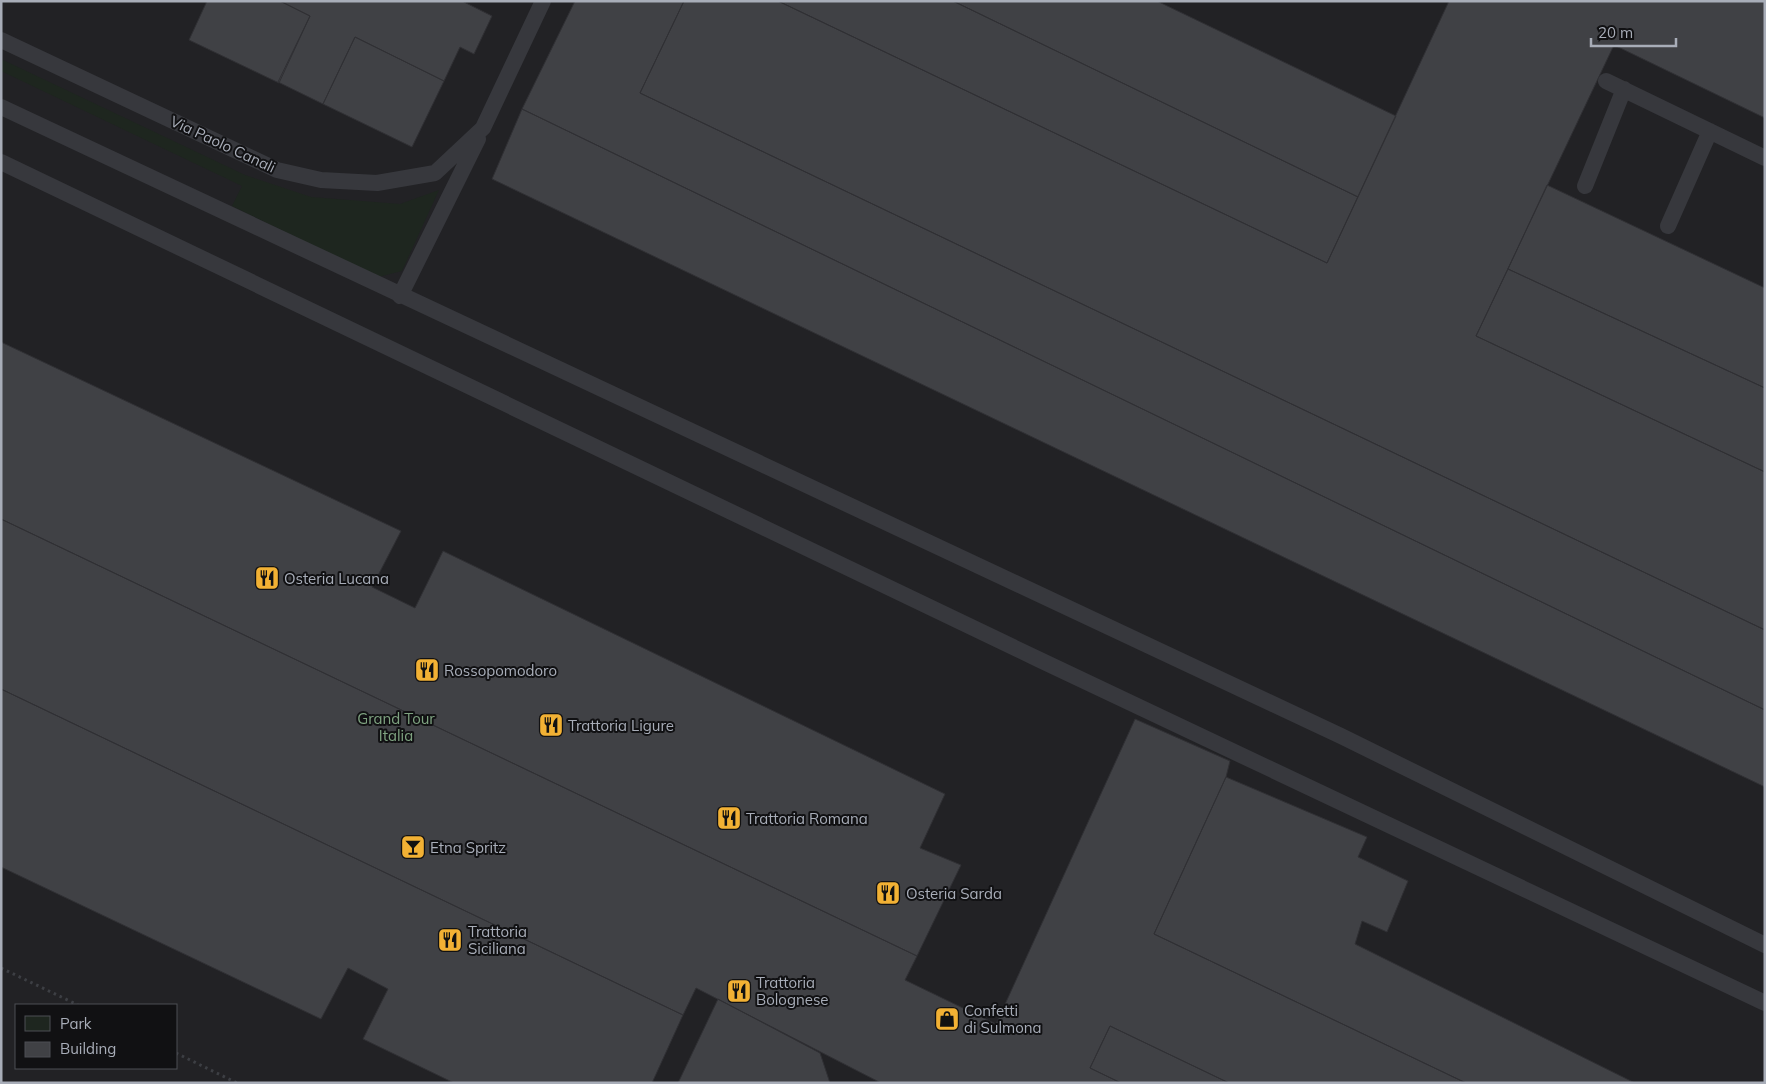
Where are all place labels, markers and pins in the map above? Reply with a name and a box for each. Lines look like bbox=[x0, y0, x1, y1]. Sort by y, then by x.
restaurant icon: Osteria Lucana bbox=[254, 565, 280, 591]
place label: Osteria Lucana bbox=[284, 569, 389, 588]
restaurant icon: Rossopomodoro bbox=[414, 657, 440, 683]
place label: Rossopomodoro bbox=[444, 661, 557, 680]
restaurant icon: Trattoria Ligure bbox=[538, 712, 564, 738]
place label: Trattoria Ligure bbox=[568, 716, 674, 735]
restaurant icon: Trattoria Romana bbox=[716, 805, 742, 831]
place label: Trattoria Romana bbox=[746, 809, 868, 828]
bar icon: Etna Spritz bbox=[400, 834, 426, 860]
place label: Etna Spritz bbox=[430, 838, 506, 857]
restaurant icon: Osteria Sarda bbox=[875, 880, 901, 906]
place label: Osteria Sarda bbox=[906, 884, 1002, 903]
place label: Trattoria Siciliana bbox=[468, 922, 527, 958]
restaurant icon: Trattoria Siciliana bbox=[437, 927, 463, 953]
place label: Trattoria Bolognese bbox=[756, 973, 829, 1009]
restaurant icon: Trattoria Bolognese bbox=[726, 978, 752, 1004]
place label: Confetti di Sulmona bbox=[964, 1001, 1042, 1037]
shop icon: Confetti di Sulmona bbox=[934, 1006, 960, 1032]

